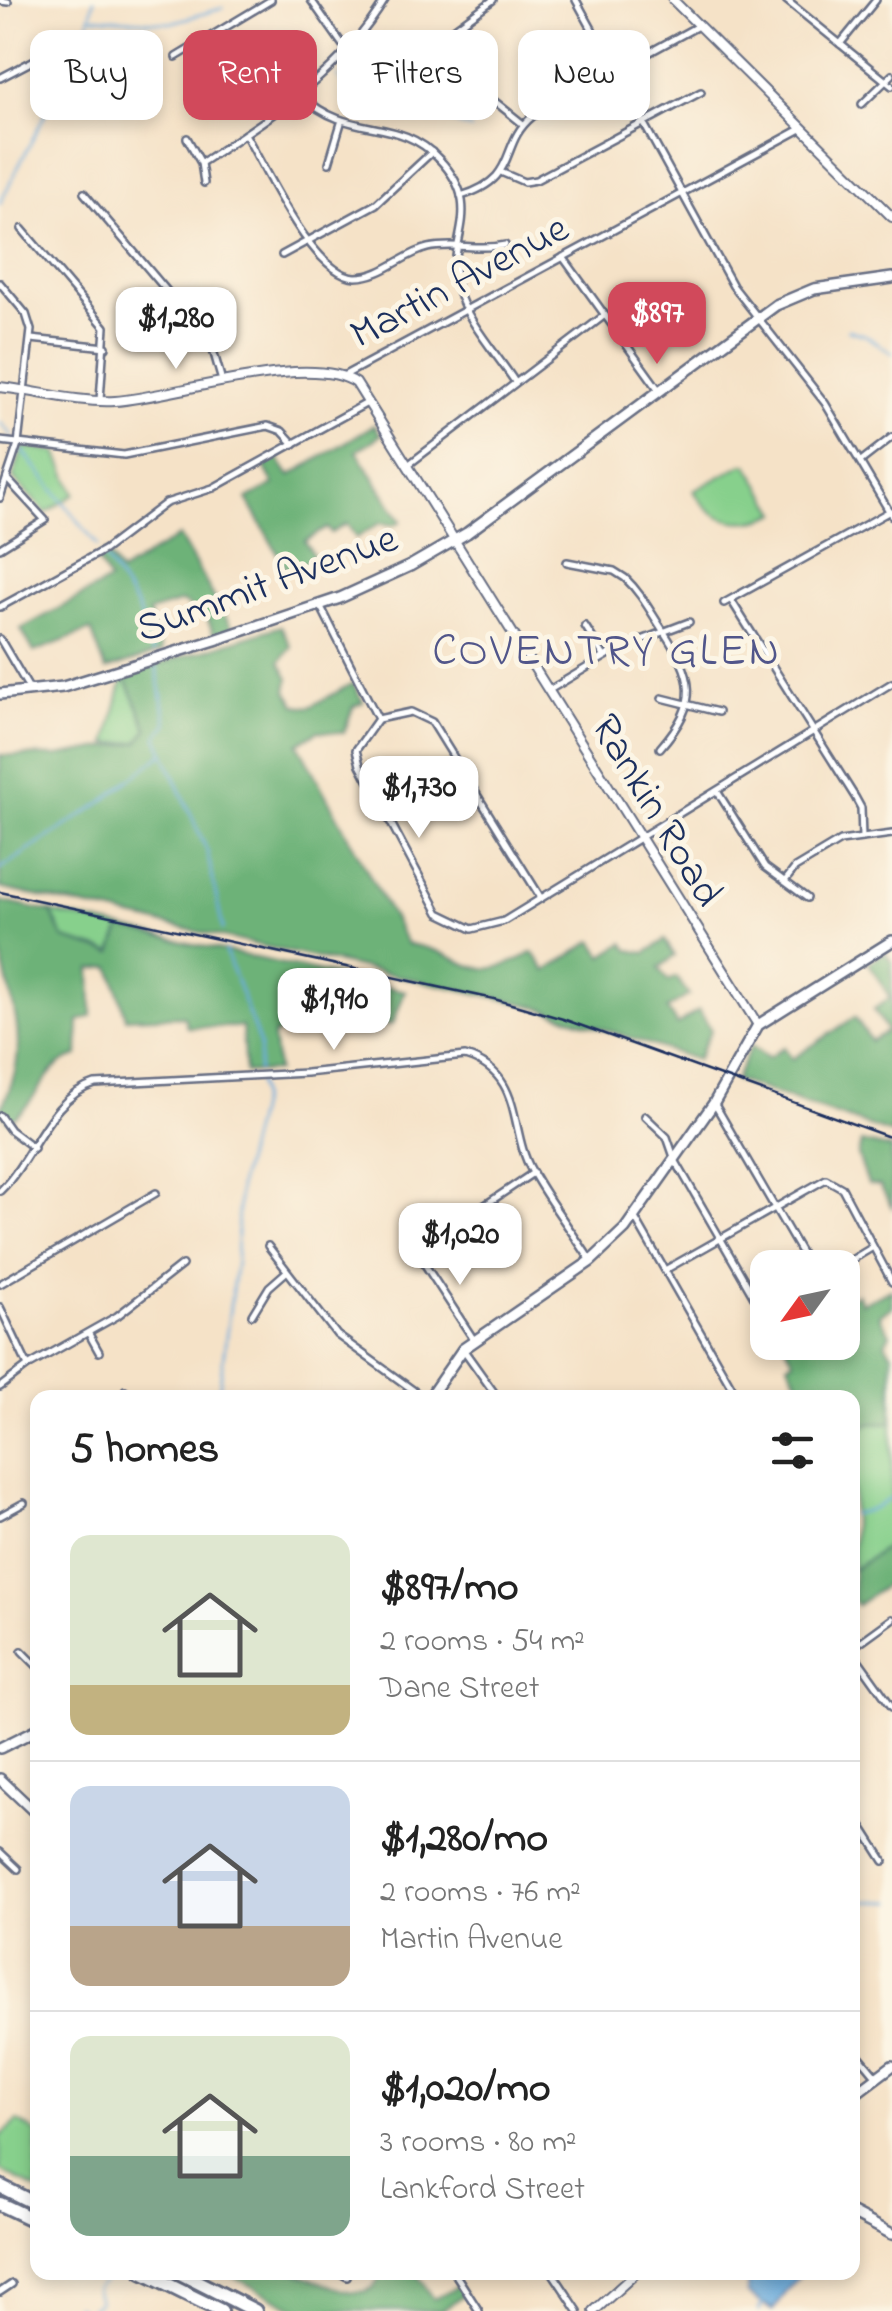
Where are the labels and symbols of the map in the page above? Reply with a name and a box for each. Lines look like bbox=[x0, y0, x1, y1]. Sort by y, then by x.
street label: Martin Avenue bbox=[340, 200, 580, 366]
pin: $897 bbox=[598, 282, 716, 367]
pin: $1,280 bbox=[95, 287, 257, 372]
street label: Summit Avenue bbox=[128, 510, 407, 661]
district label: COVENTRY GLEN bbox=[432, 620, 782, 686]
street label: Rankin Road bbox=[574, 703, 737, 919]
pin: $1,730 bbox=[338, 756, 500, 841]
pin: $1,910 bbox=[253, 968, 415, 1053]
pin: $1,020 bbox=[379, 1203, 541, 1288]
north arrow bbox=[750, 1250, 860, 1360]

